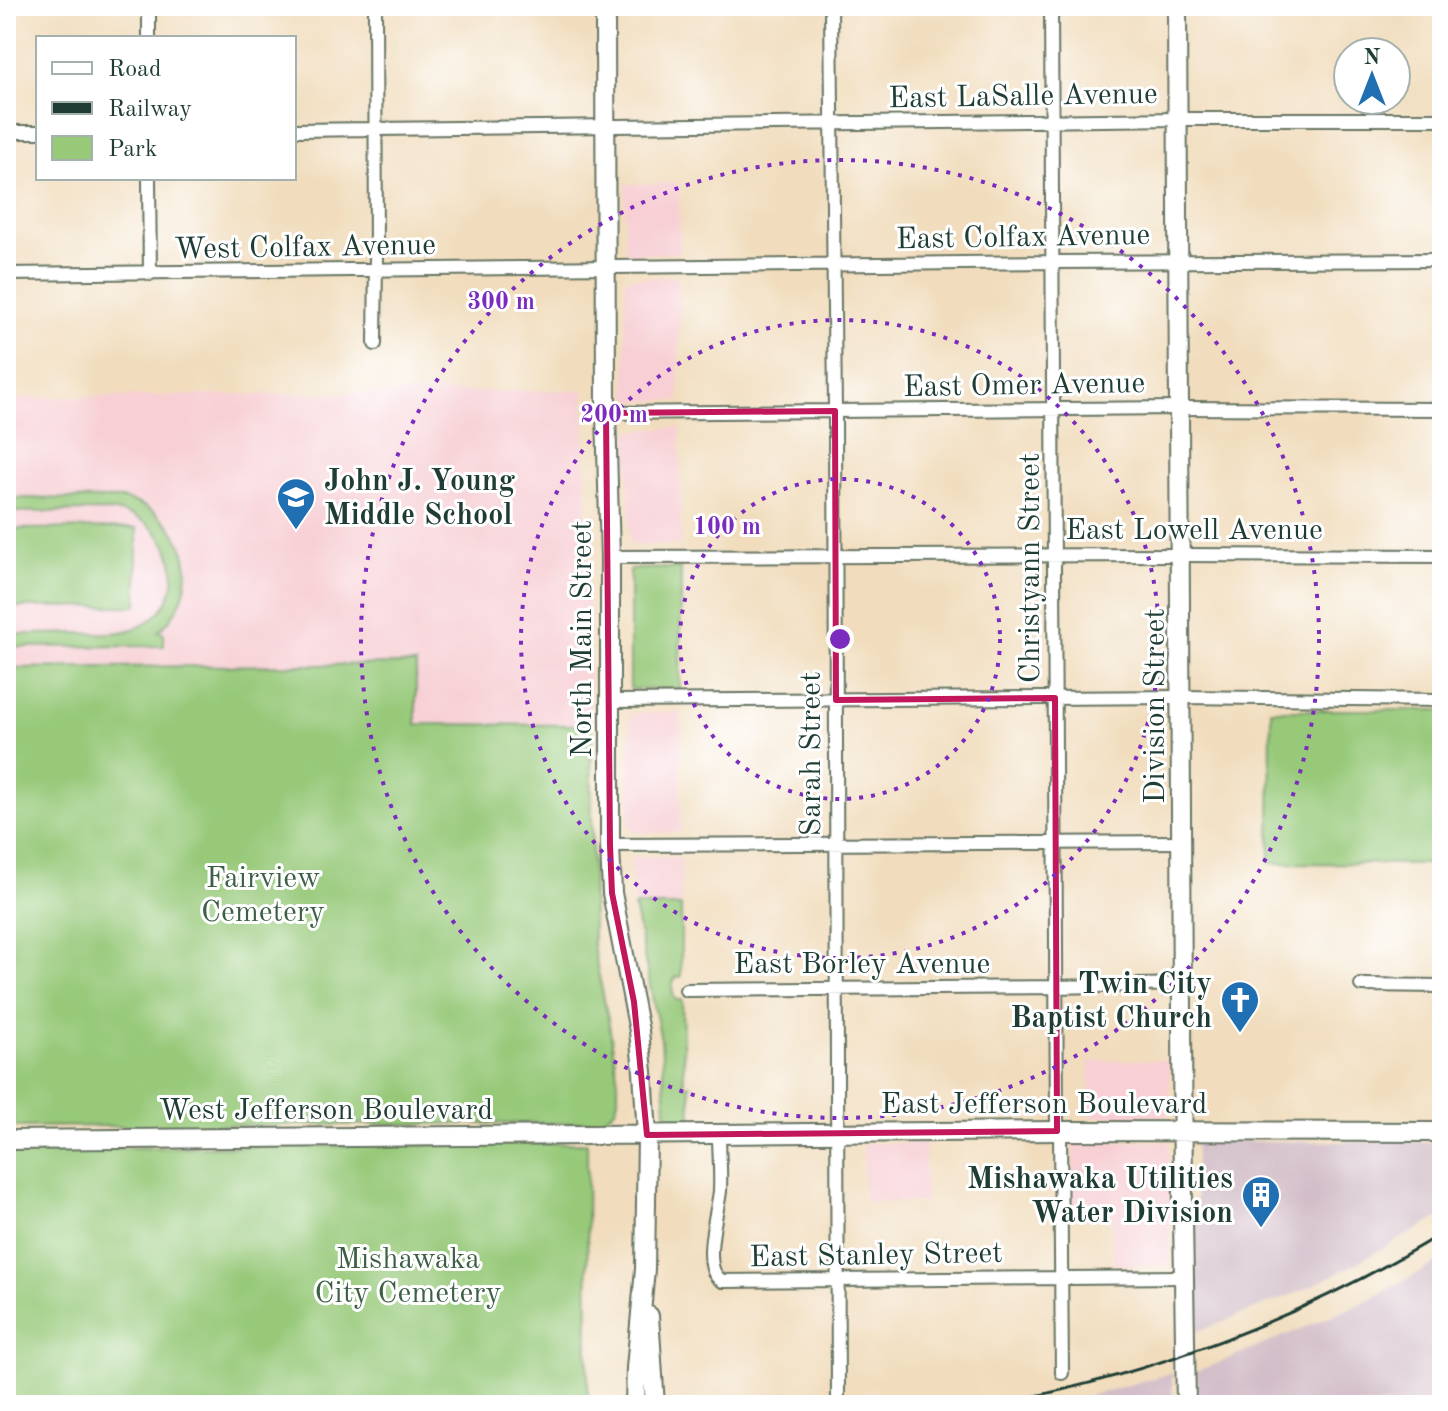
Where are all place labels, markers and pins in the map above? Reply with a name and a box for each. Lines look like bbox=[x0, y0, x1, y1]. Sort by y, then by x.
place label: John J. Young Middle School bbox=[324, 467, 515, 531]
school or university icon: John J. Young Middle School bbox=[275, 476, 317, 531]
centre of rings bbox=[826, 625, 854, 653]
place label: Twin City Baptist Church bbox=[1010, 970, 1212, 1034]
church icon: Twin City Baptist Church bbox=[1219, 979, 1261, 1034]
place label: Mishawaka Utilities Water Division bbox=[967, 1165, 1233, 1229]
building icon: Mishawaka Utilities Water Division bbox=[1240, 1174, 1282, 1229]

